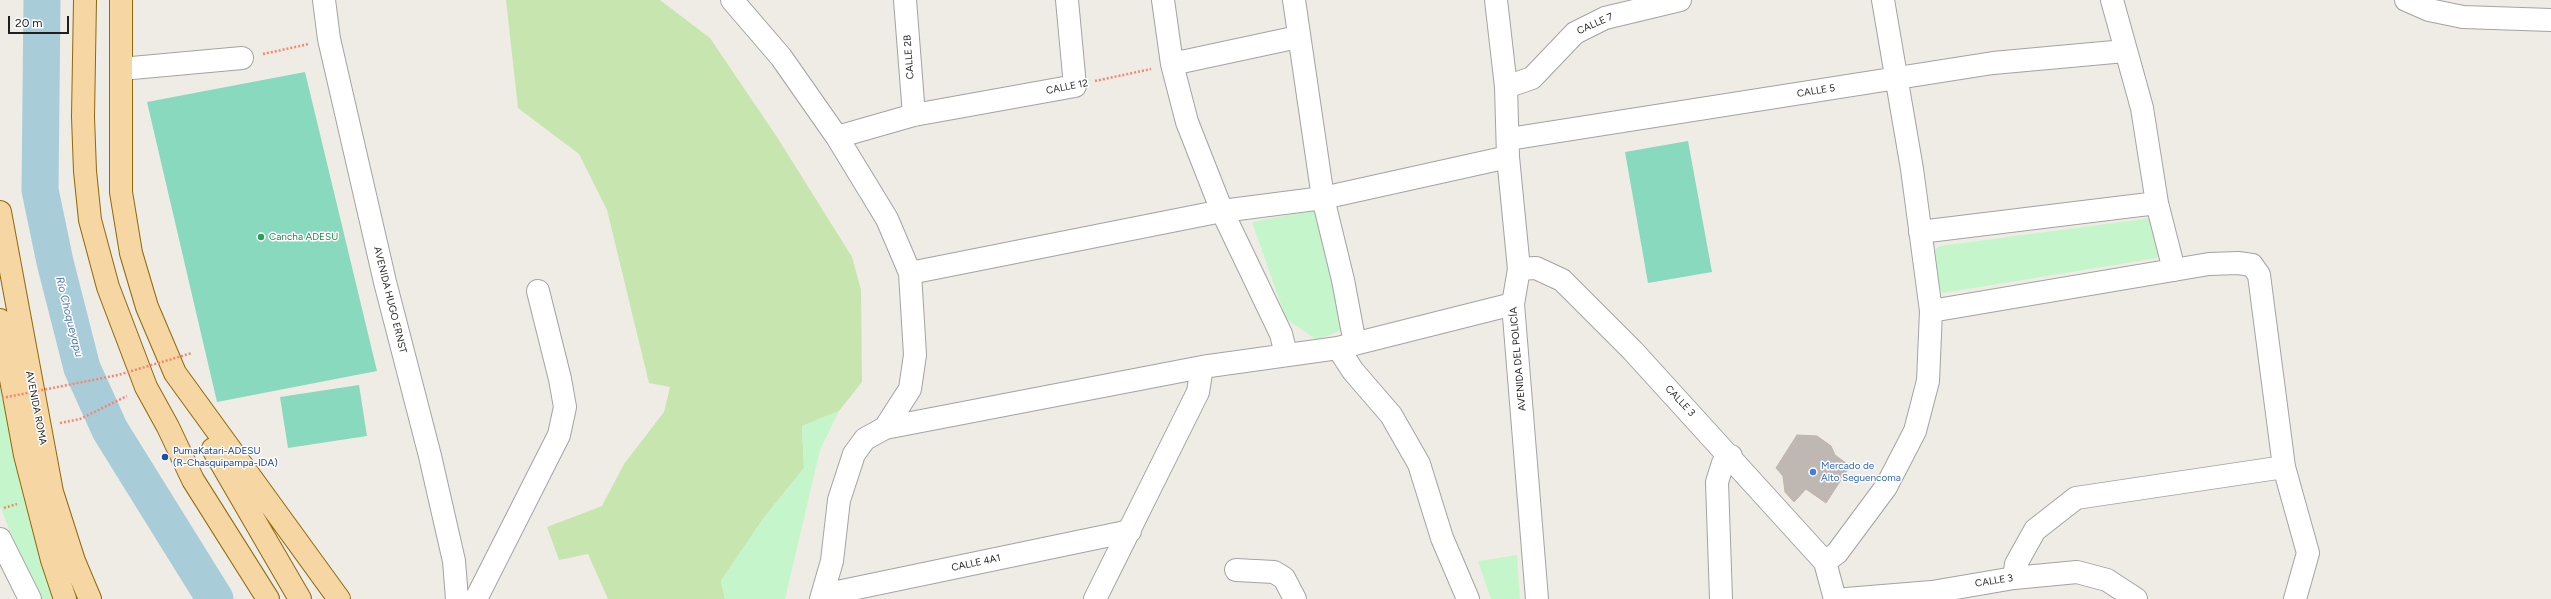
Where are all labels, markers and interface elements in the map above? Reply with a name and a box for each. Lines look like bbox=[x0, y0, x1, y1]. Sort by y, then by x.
scale bar bbox=[10, 8, 71, 34]
street label: CALLE 7 bbox=[1575, 11, 1615, 37]
text: 20 m bbox=[15, 16, 43, 30]
street label: CALLE 2B bbox=[901, 34, 917, 80]
street label: CALLE 12 bbox=[1045, 77, 1089, 97]
street label: CALLE 5 bbox=[1796, 82, 1836, 100]
place label: Cancha ADESU bbox=[269, 231, 338, 243]
marker: Cancha ADESU bbox=[256, 232, 266, 242]
street label: AVENIDA HUGO ERNST bbox=[371, 245, 409, 355]
water label: Río Choqueyapu bbox=[53, 275, 85, 359]
street label: AVENIDA DEL POLICÍA bbox=[1507, 306, 1529, 412]
street label: AVENIDA ROMA bbox=[23, 370, 49, 446]
street label: CALLE 3 bbox=[1663, 383, 1697, 419]
place label: PumaKatari-ADESU (R-Chasquipampa-IDA) bbox=[173, 445, 278, 468]
marker: PumaKatari-ADESU (R-Chasquipampa-IDA) bbox=[160, 452, 170, 462]
place label: Mercado de Alto Seguencoma bbox=[1821, 460, 1901, 484]
marker: Mercado de Alto Seguencoma bbox=[1808, 467, 1818, 477]
street label: CALLE 4A1 bbox=[950, 552, 1002, 574]
street label: CALLE 3 bbox=[1974, 572, 2014, 590]

